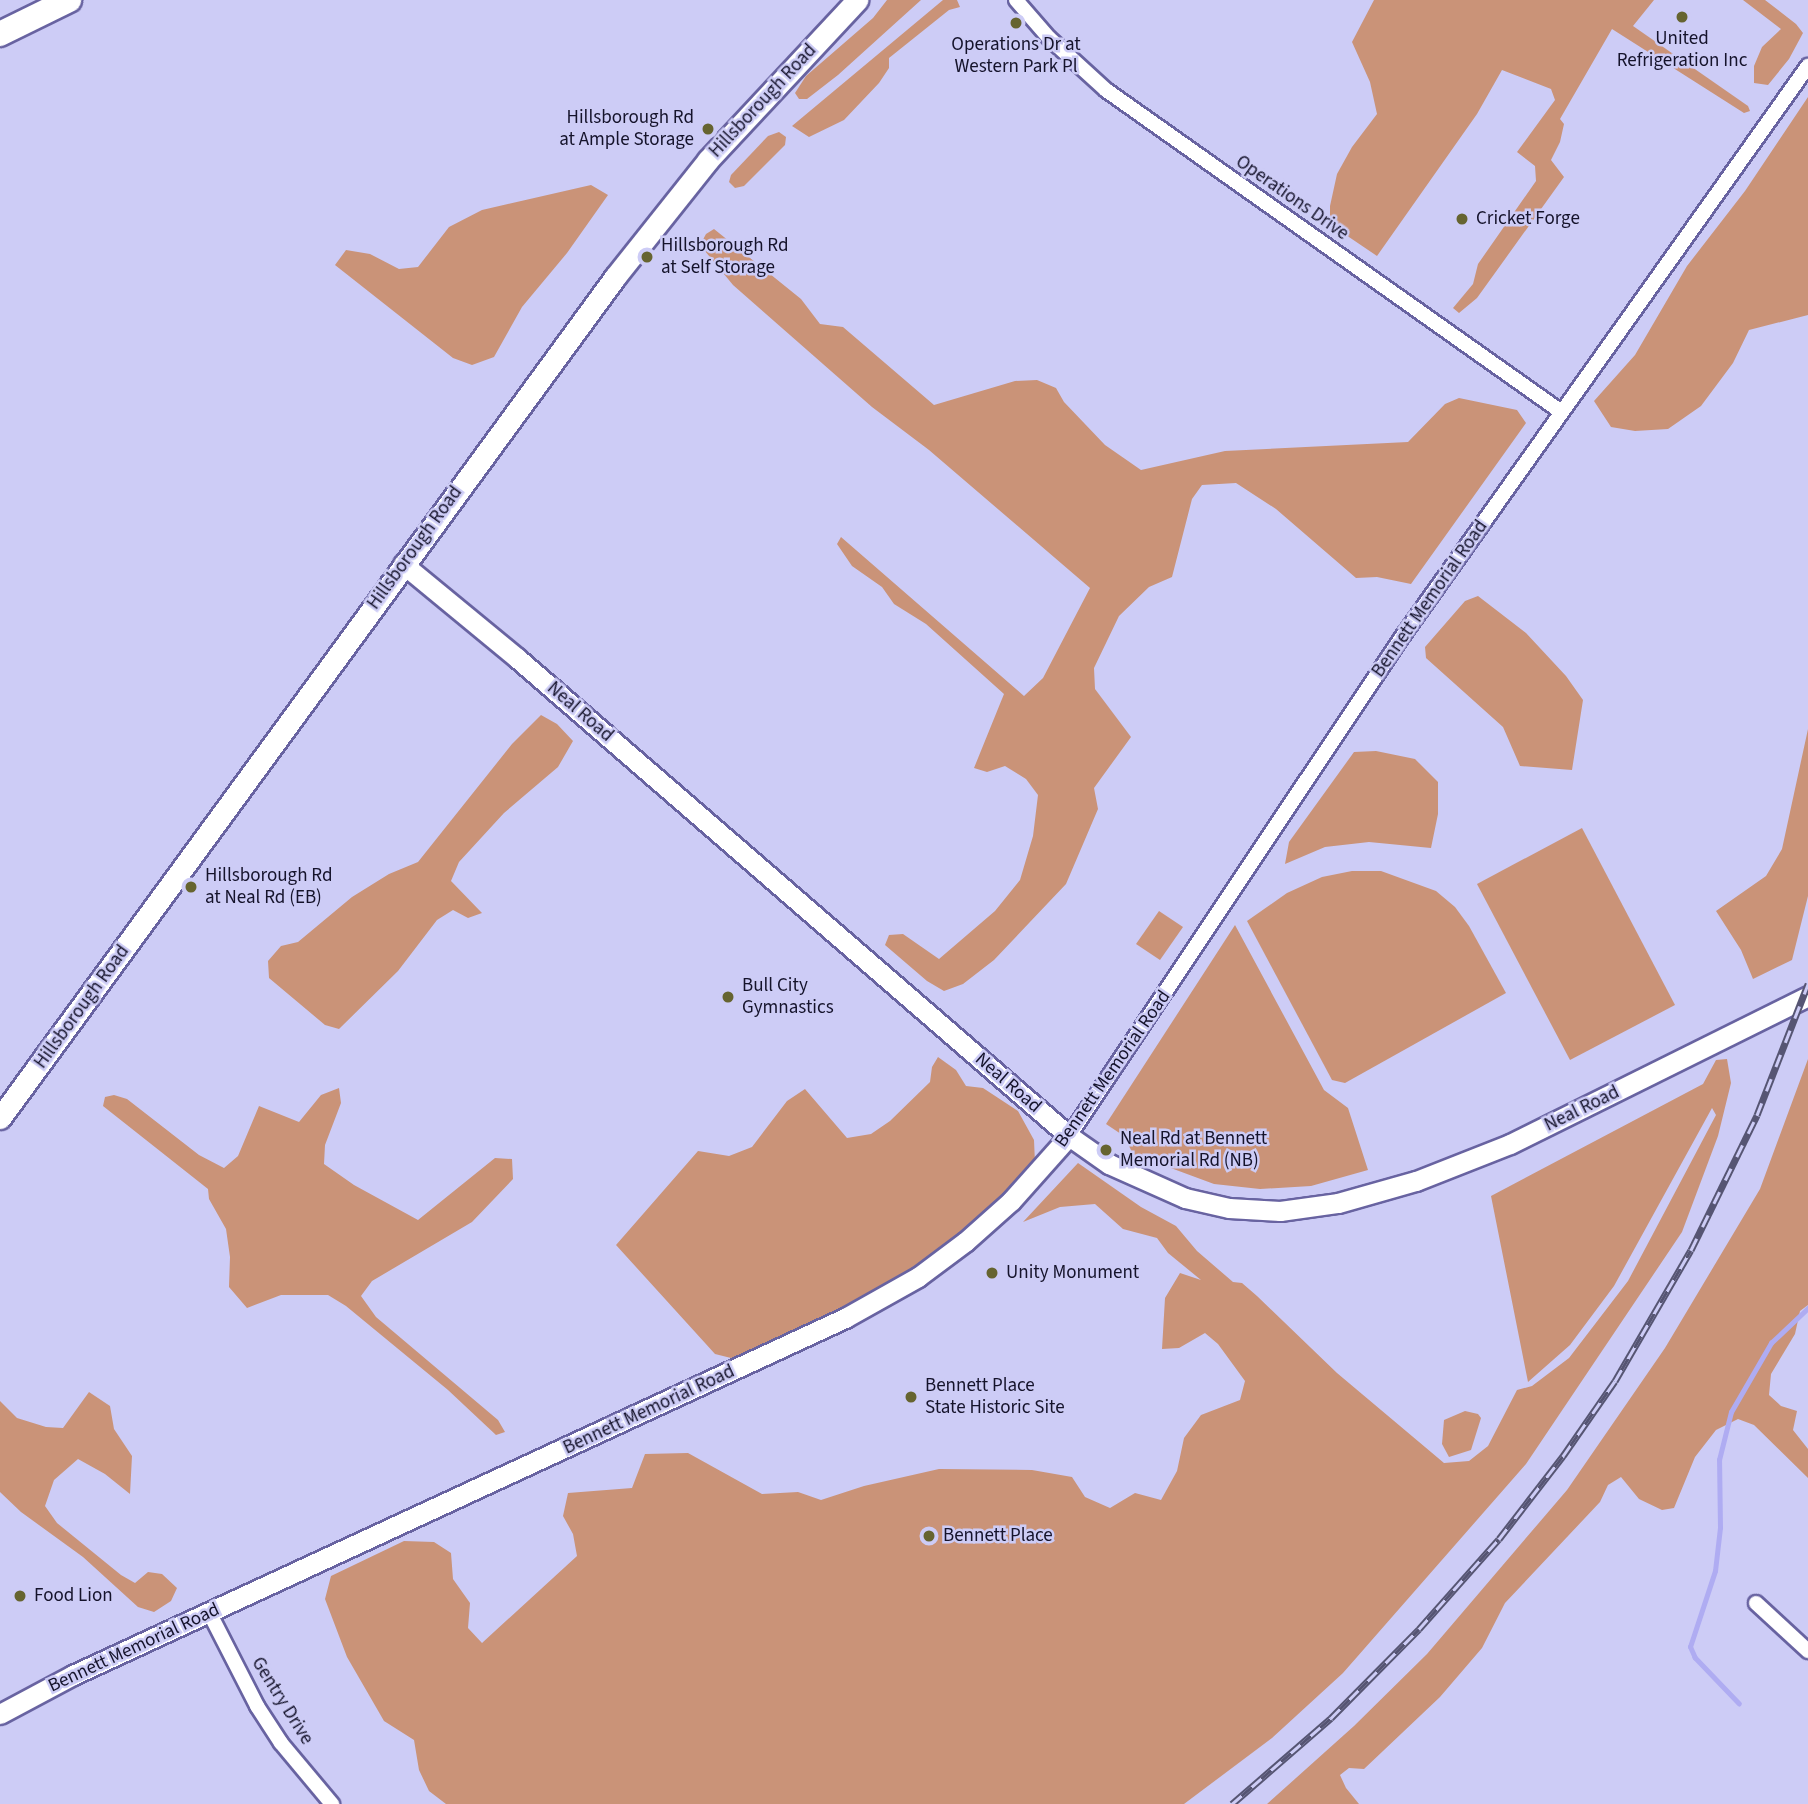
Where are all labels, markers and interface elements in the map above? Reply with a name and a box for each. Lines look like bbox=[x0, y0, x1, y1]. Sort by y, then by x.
marker: United Refrigeration Inc bbox=[1674, 9, 1690, 25]
marker: Operations Dr at Western Park Pl bbox=[1008, 15, 1024, 31]
place label: United Refrigeration Inc bbox=[1617, 28, 1747, 72]
place label: Operations Dr at Western Park Pl bbox=[951, 34, 1081, 78]
street label: Hillsborough Road bbox=[705, 39, 821, 163]
place label: Hillsborough Rd at Ample Storage bbox=[559, 107, 694, 151]
marker: Hillsborough Rd at Ample Storage bbox=[700, 121, 716, 137]
street label: Operations Drive bbox=[1231, 151, 1353, 245]
place label: Cricket Forge bbox=[1476, 208, 1580, 230]
marker: Cricket Forge bbox=[1454, 211, 1470, 227]
place label: Hillsborough Rd at Self Storage bbox=[661, 235, 788, 279]
marker: Hillsborough Rd at Self Storage bbox=[639, 249, 655, 265]
street label: Hillsborough Road bbox=[363, 482, 467, 614]
street label: Bennett Memorial Road bbox=[1367, 516, 1493, 682]
street label: Neal Road bbox=[542, 677, 618, 747]
place label: Hillsborough Rd at Neal Rd (EB) bbox=[205, 865, 332, 909]
marker: Hillsborough Rd at Neal Rd (EB) bbox=[183, 879, 199, 895]
street label: Hillsborough Road bbox=[30, 941, 134, 1073]
place label: Bull City Gymnastics bbox=[742, 975, 834, 1019]
street label: Bennett Memorial Road bbox=[1050, 986, 1176, 1152]
marker: Bull City Gymnastics bbox=[720, 989, 736, 1005]
street label: Neal Road bbox=[970, 1048, 1046, 1118]
street label: Neal Road bbox=[1541, 1081, 1623, 1137]
place label: Neal Rd at Bennett Memorial Rd (NB) bbox=[1120, 1128, 1267, 1172]
marker: Neal Rd at Bennett Memorial Rd (NB) bbox=[1098, 1142, 1114, 1158]
place label: Unity Monument bbox=[1006, 1262, 1139, 1284]
marker: Unity Monument bbox=[984, 1265, 1000, 1281]
street label: Bennett Memorial Road bbox=[560, 1360, 738, 1460]
place label: Bennett Place State Historic Site bbox=[925, 1375, 1065, 1419]
marker: Bennett Place State Historic Site bbox=[903, 1389, 919, 1405]
place label: Bennett Place bbox=[943, 1525, 1053, 1547]
marker: Bennett Place bbox=[921, 1528, 937, 1544]
place label: Food Lion bbox=[34, 1585, 113, 1607]
marker: Food Lion bbox=[12, 1588, 28, 1604]
street label: Bennett Memorial Road bbox=[45, 1598, 223, 1698]
street label: Gentry Drive bbox=[246, 1653, 318, 1749]

